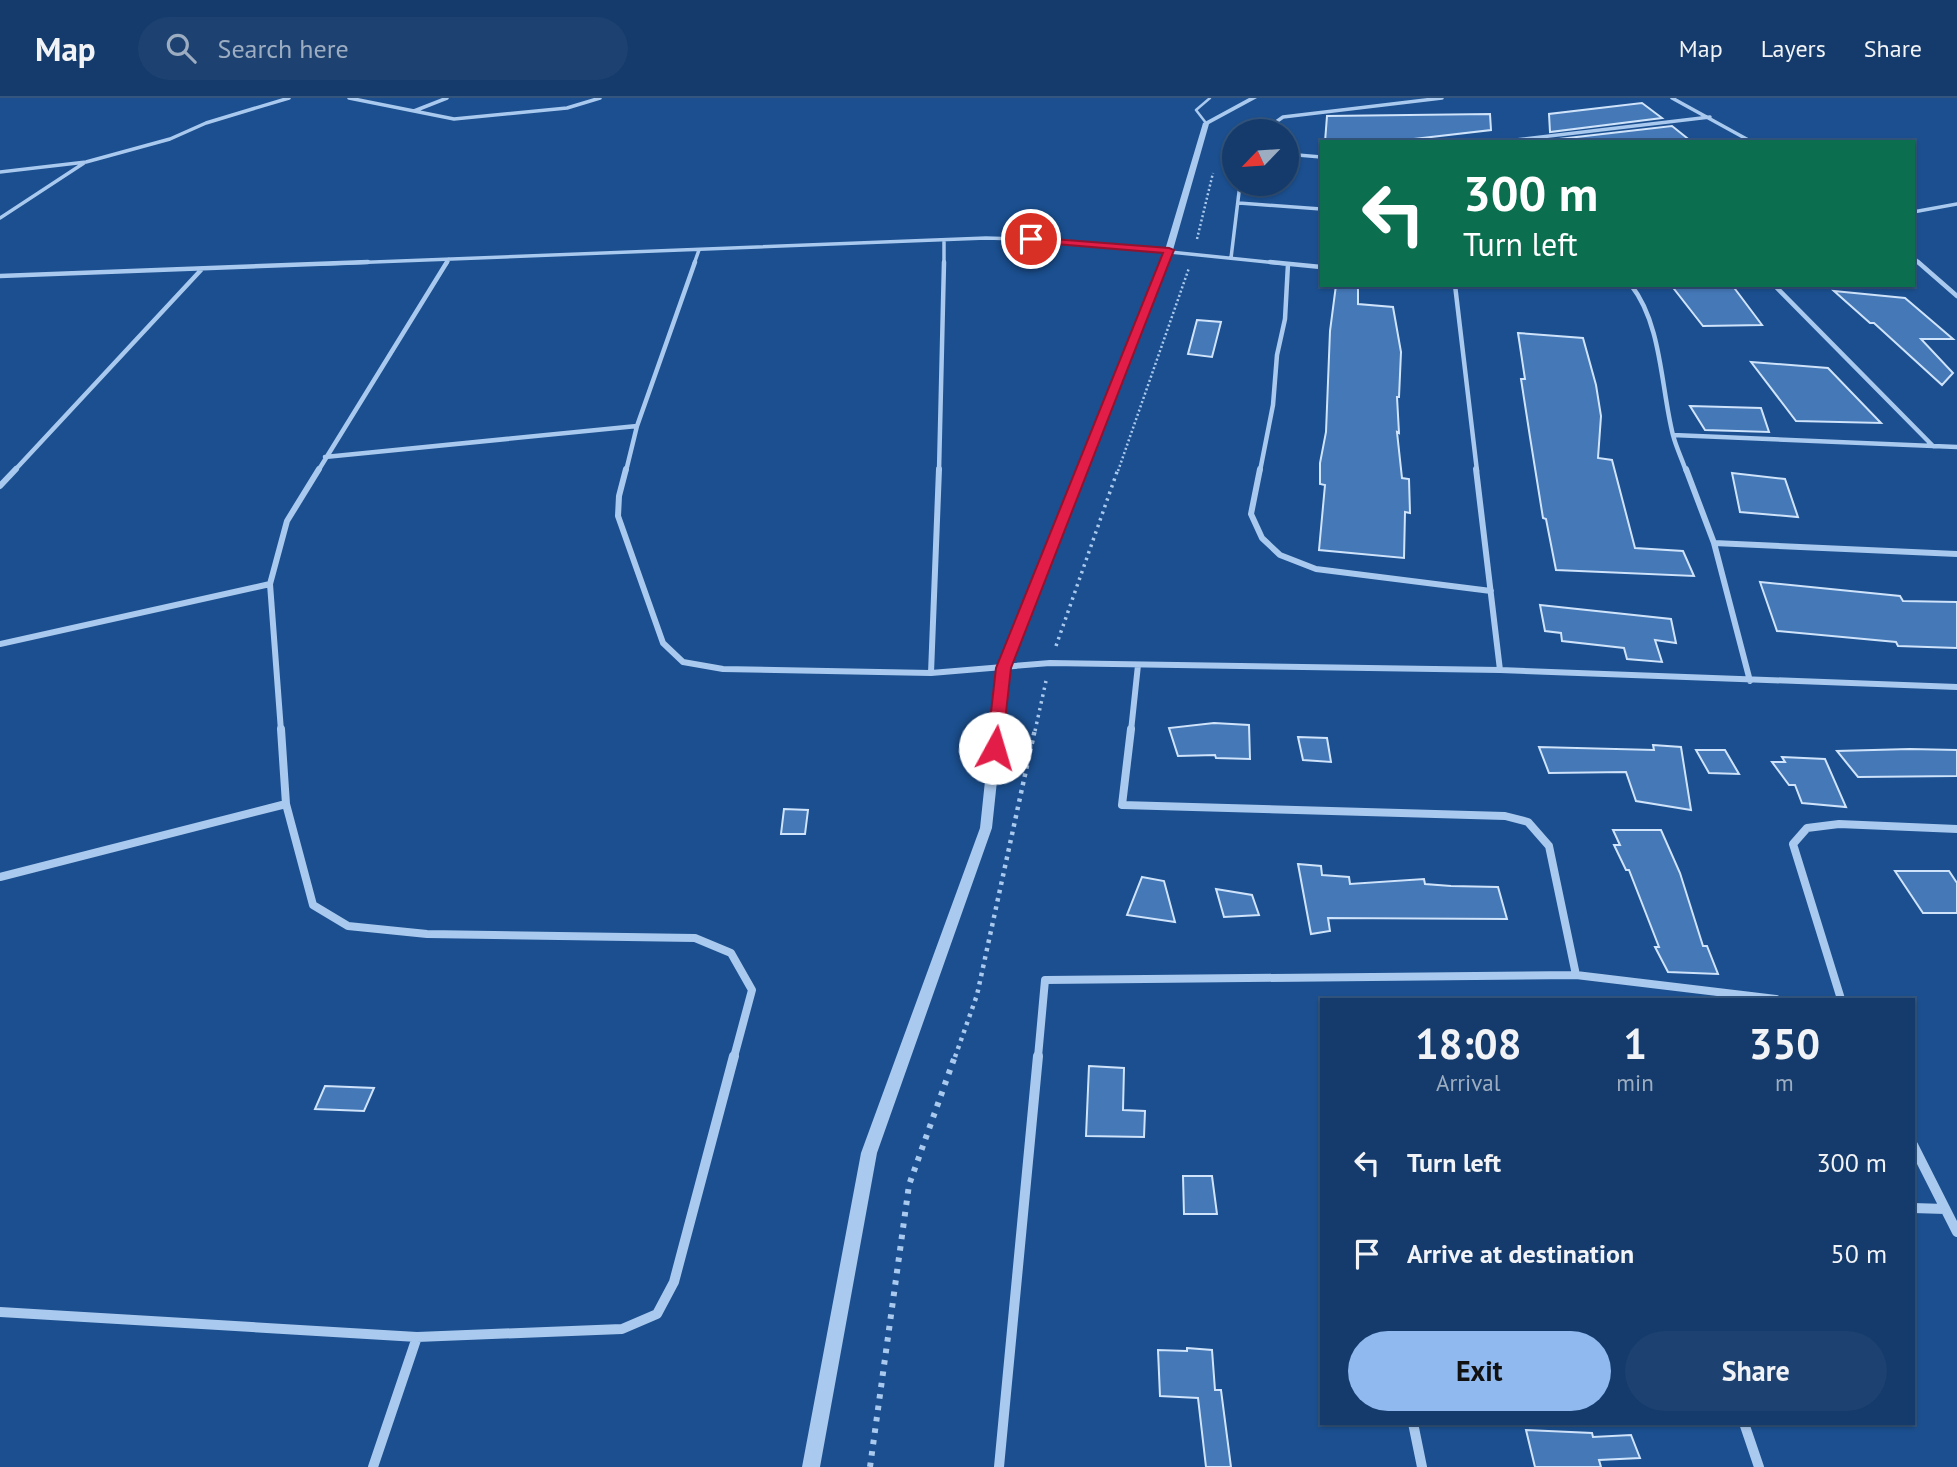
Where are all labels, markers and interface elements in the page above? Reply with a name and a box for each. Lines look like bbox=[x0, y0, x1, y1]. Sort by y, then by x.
search box bbox=[138, 17, 628, 80]
text: Map bbox=[35, 27, 96, 70]
icon: search bbox=[162, 29, 200, 67]
text: Search here bbox=[218, 32, 349, 65]
text: Map bbox=[1679, 33, 1723, 64]
text: Layers bbox=[1761, 33, 1826, 64]
text: Share bbox=[1864, 33, 1922, 64]
north arrow bbox=[1222, 119, 1298, 196]
map controls bbox=[1222, 119, 1299, 196]
text: 300 m bbox=[1463, 161, 1598, 225]
icon: left bbox=[1348, 168, 1439, 259]
pin bbox=[1001, 209, 1061, 269]
icon: arrive bbox=[1012, 220, 1050, 258]
text: Turn left bbox=[1463, 223, 1578, 265]
position arrow bbox=[958, 711, 1032, 785]
text: 18:08 bbox=[1415, 1016, 1521, 1071]
text: 1 bbox=[1623, 1016, 1647, 1071]
text: 350 bbox=[1749, 1016, 1820, 1071]
text: Arrival bbox=[1436, 1068, 1500, 1097]
text: min bbox=[1616, 1068, 1654, 1097]
text: m bbox=[1775, 1068, 1794, 1097]
icon: left bbox=[1348, 1144, 1386, 1182]
text: Turn left bbox=[1407, 1146, 1501, 1179]
text: 300 m bbox=[1816, 1146, 1887, 1179]
icon: arrive bbox=[1348, 1235, 1386, 1273]
text: Arrive at destination bbox=[1407, 1237, 1634, 1270]
text: 50 m bbox=[1831, 1237, 1887, 1270]
button: Exit bbox=[1348, 1331, 1611, 1411]
button: Share bbox=[1625, 1331, 1887, 1411]

